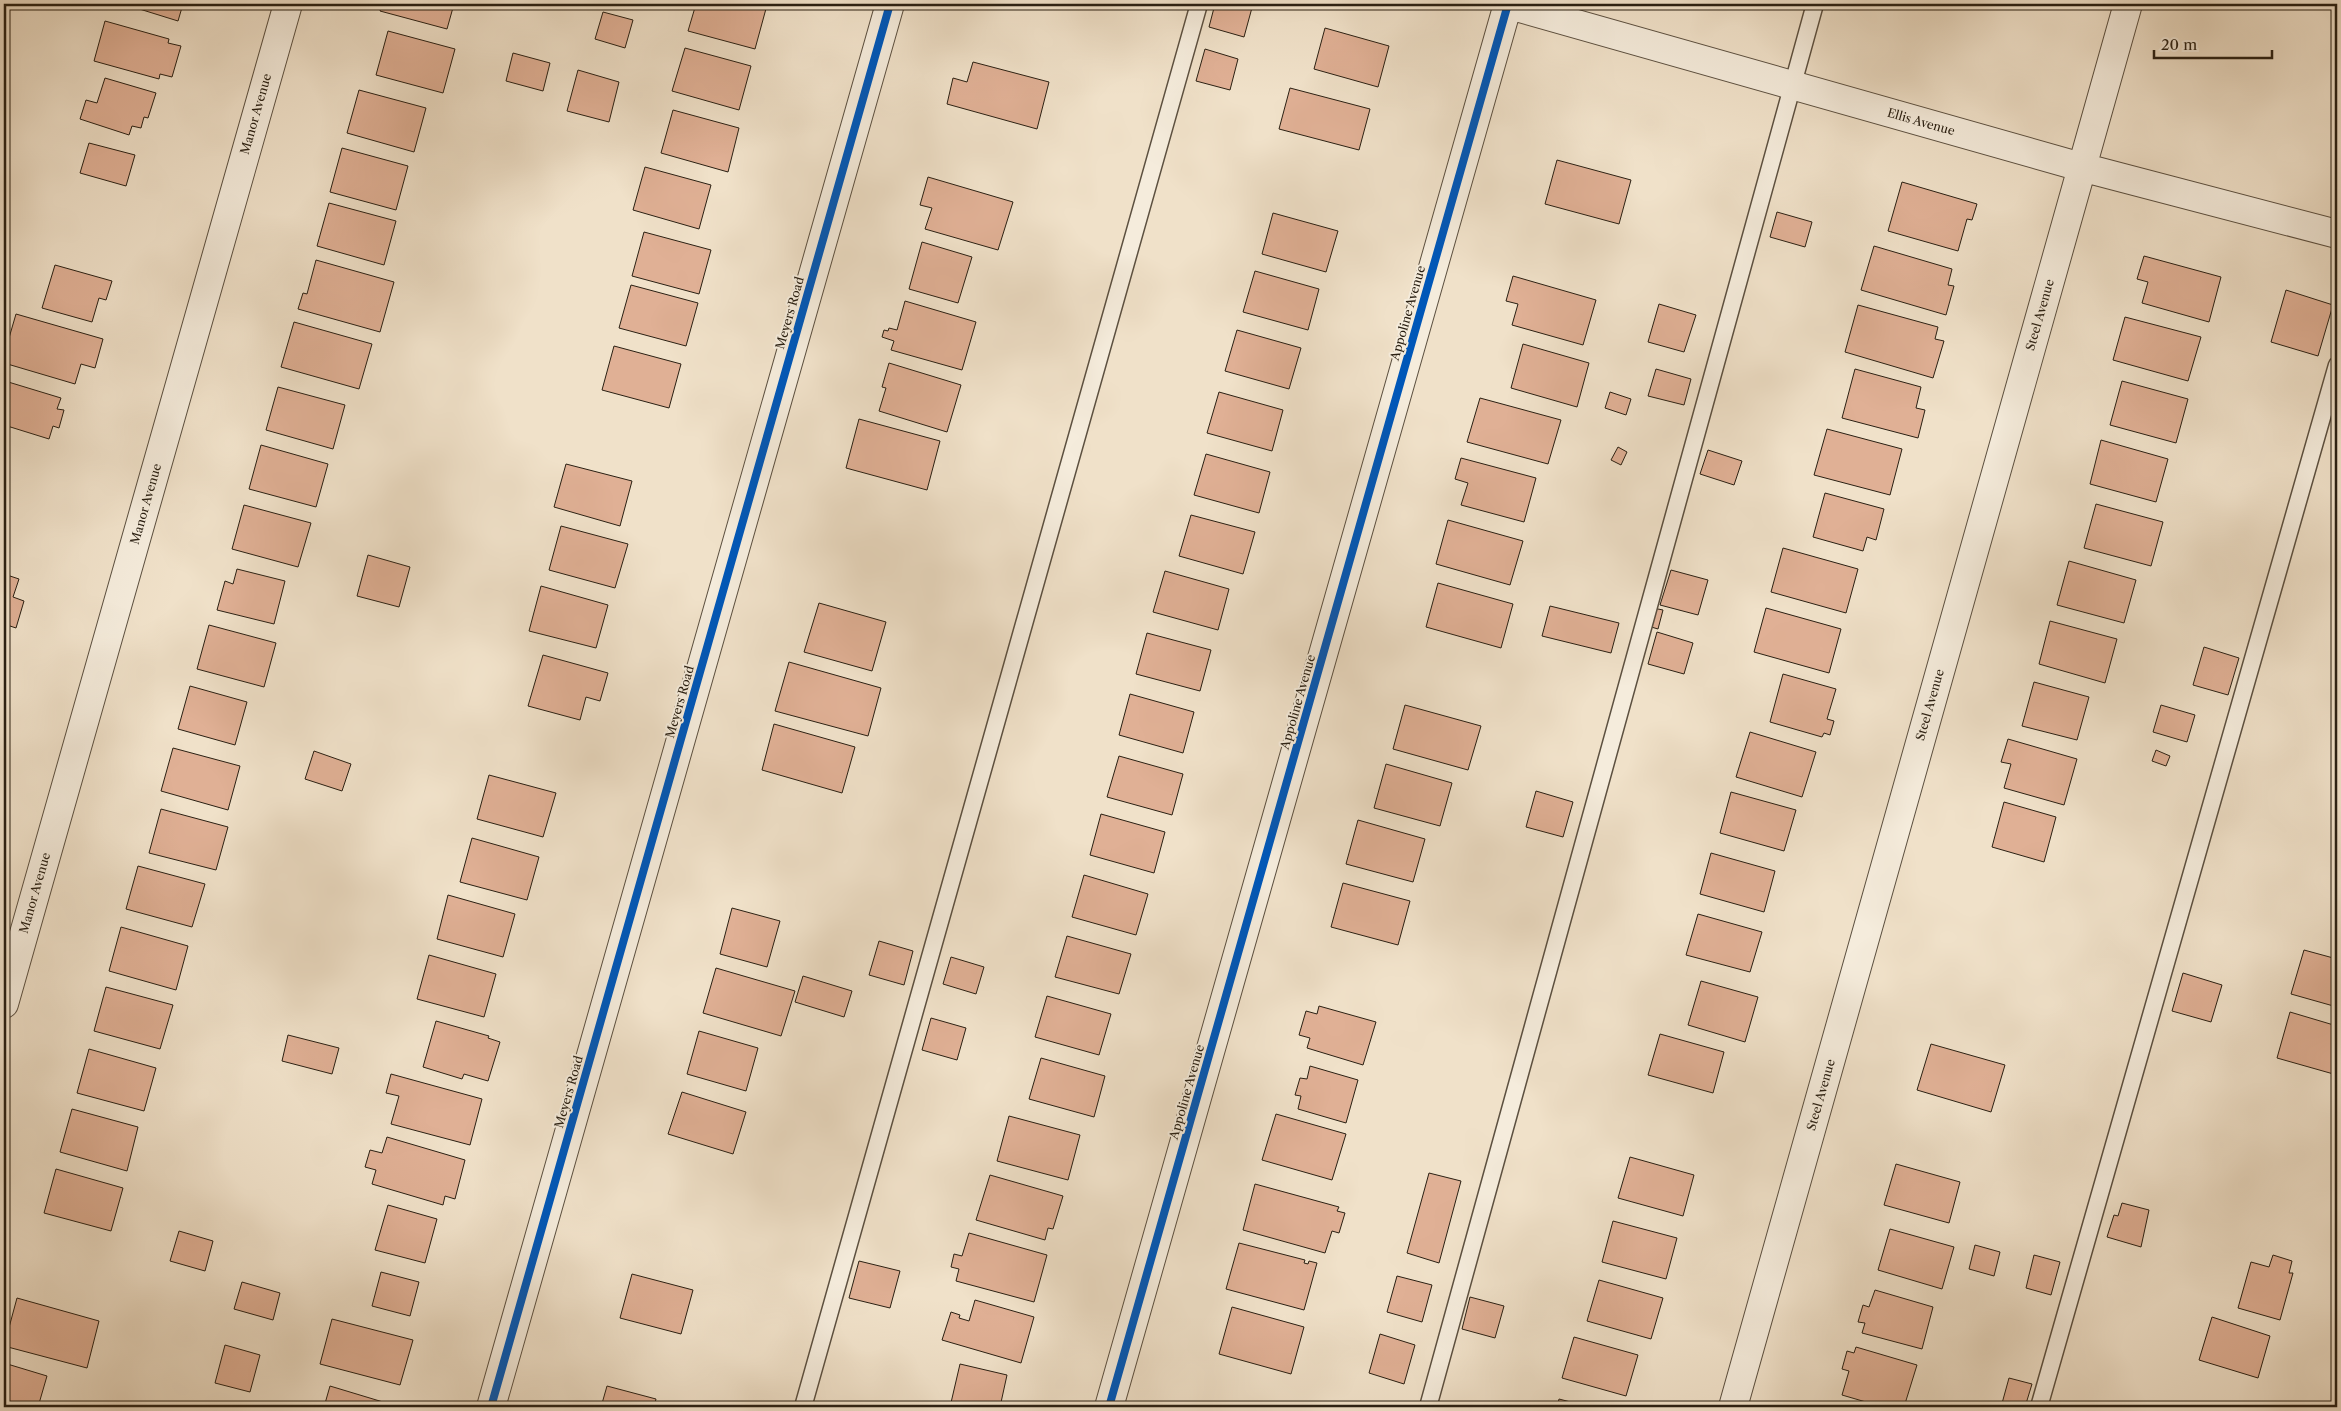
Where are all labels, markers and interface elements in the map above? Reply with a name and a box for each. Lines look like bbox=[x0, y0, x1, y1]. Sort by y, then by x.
scale bar bbox=[2154, 28, 2271, 60]
text: 20 m bbox=[2161, 35, 2197, 54]
street label: Manor Avenue bbox=[237, 71, 274, 156]
street label: Ellis Avenue bbox=[1886, 105, 1957, 138]
street label: Appoline Avenue bbox=[1387, 263, 1428, 363]
street label: Meyers Road bbox=[772, 274, 807, 351]
street label: Steel Avenue bbox=[2022, 277, 2057, 352]
street label: Manor Avenue bbox=[127, 461, 164, 546]
street label: Appoline Avenue bbox=[1277, 652, 1318, 752]
street label: Meyers Road bbox=[662, 663, 697, 740]
street label: Steel Avenue bbox=[1912, 667, 1947, 742]
street label: Manor Avenue bbox=[16, 850, 53, 935]
street label: Appoline Avenue bbox=[1166, 1042, 1207, 1142]
street label: Meyers Road bbox=[551, 1053, 586, 1130]
street label: Steel Avenue bbox=[1803, 1057, 1838, 1132]

